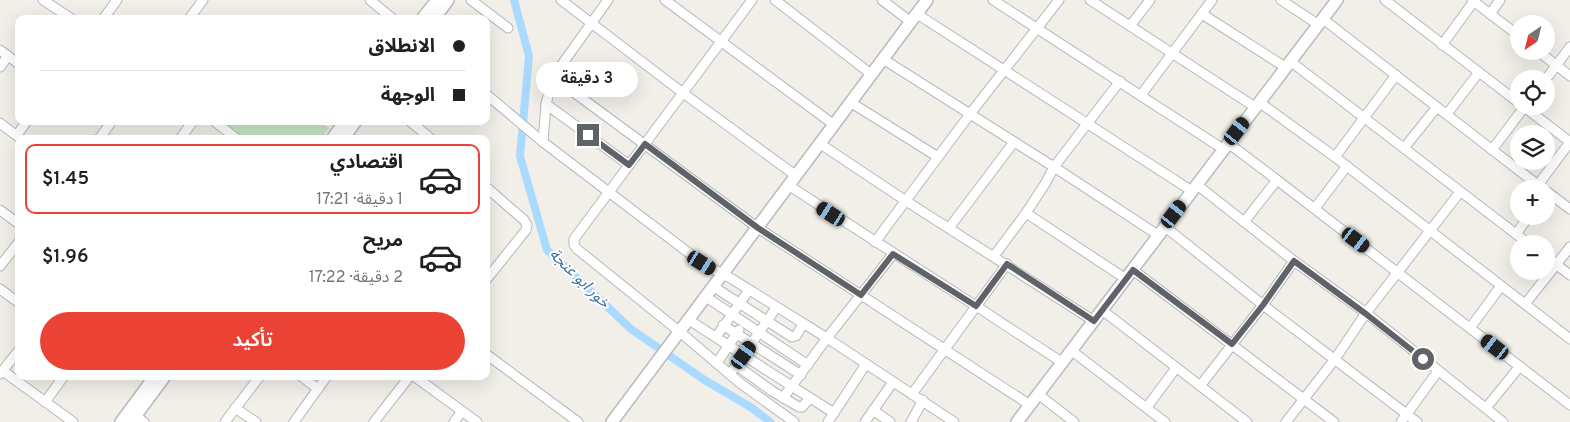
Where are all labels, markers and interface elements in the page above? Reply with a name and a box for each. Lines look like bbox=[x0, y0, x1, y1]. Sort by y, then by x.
north arrow bbox=[1510, 15, 1555, 60]
map controls bbox=[1510, 15, 1555, 280]
text: الانطلاق bbox=[369, 35, 435, 59]
callout: 3 دقيقة bbox=[537, 62, 639, 98]
text: 3 دقيقة bbox=[561, 69, 613, 89]
button: locate bbox=[1510, 70, 1555, 115]
text: الوجهة bbox=[381, 84, 435, 108]
car bbox=[1221, 115, 1252, 147]
route end bbox=[577, 124, 599, 146]
button: layers bbox=[1510, 125, 1555, 170]
text: اقتصادي bbox=[330, 151, 403, 175]
icon: car bbox=[418, 157, 463, 202]
text: $1.45 bbox=[42, 167, 89, 191]
button: + bbox=[1510, 180, 1555, 225]
text: 1 دقيقة · 17:21 bbox=[316, 190, 403, 210]
car bbox=[1158, 198, 1189, 230]
car bbox=[814, 200, 847, 228]
car bbox=[1339, 225, 1372, 255]
text: مريح bbox=[363, 229, 403, 253]
icon: car bbox=[418, 235, 463, 280]
button: − bbox=[1510, 235, 1555, 280]
text: $1.96 bbox=[42, 245, 88, 269]
water label: خور ابو عنجة bbox=[544, 245, 614, 313]
car bbox=[685, 249, 718, 277]
text: 2 دقيقة · 17:22 bbox=[309, 268, 403, 288]
button: تأكيد bbox=[40, 312, 465, 370]
car bbox=[1478, 332, 1511, 362]
car bbox=[729, 338, 758, 372]
route start bbox=[1412, 348, 1434, 370]

